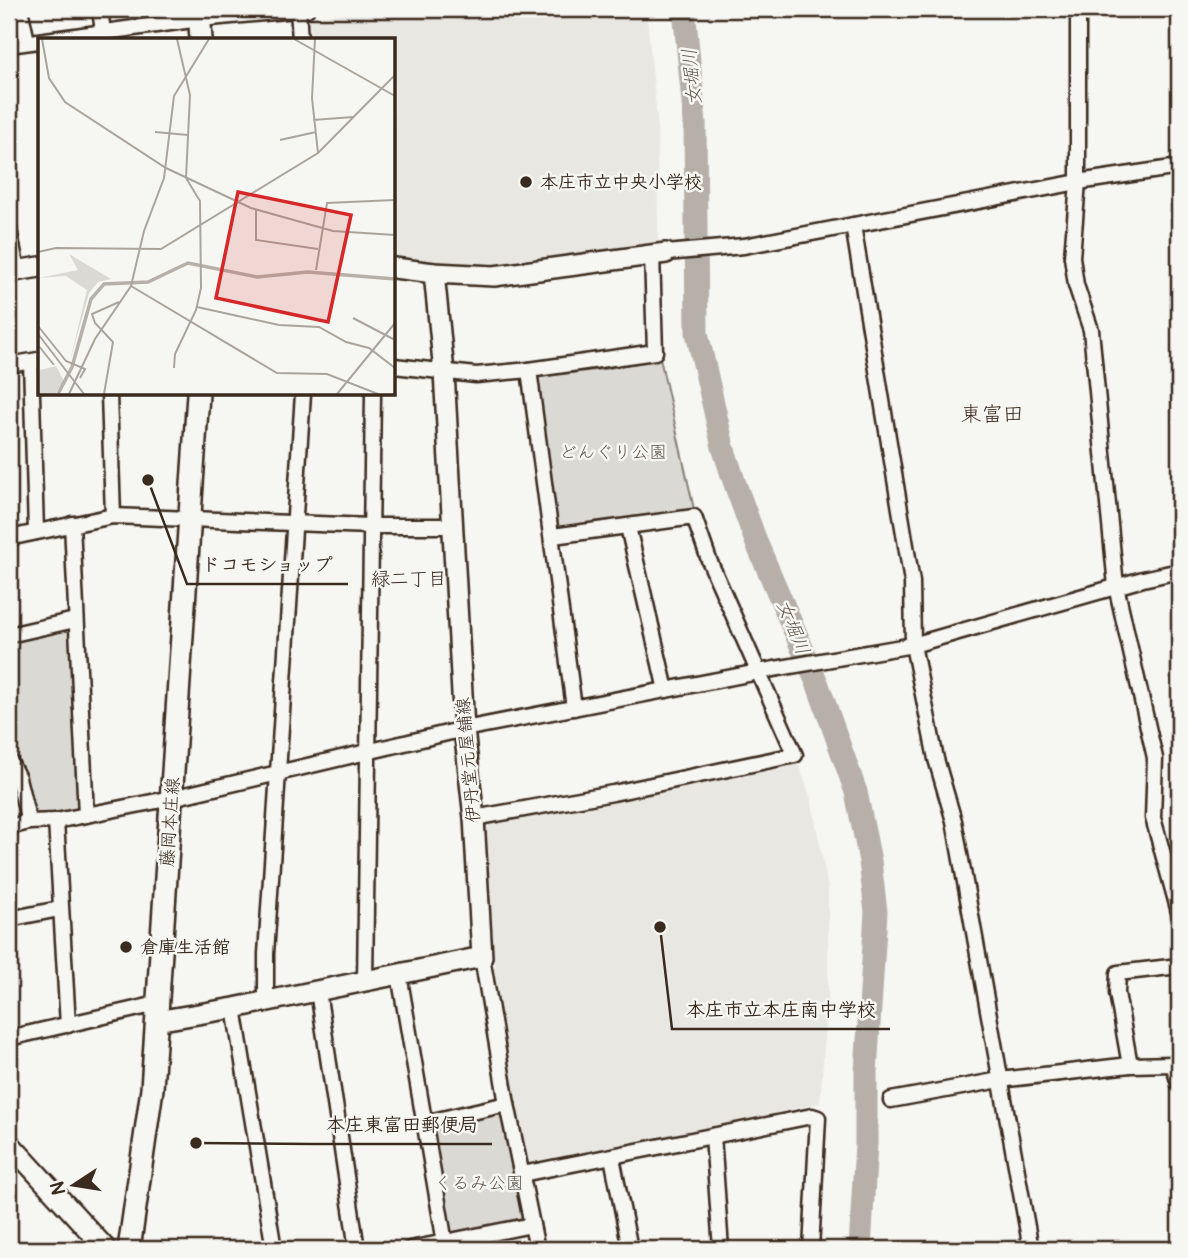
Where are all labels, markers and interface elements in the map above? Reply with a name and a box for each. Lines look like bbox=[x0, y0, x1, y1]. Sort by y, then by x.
inset map bbox=[38, 38, 396, 396]
water label: 女堀川 bbox=[677, 47, 707, 107]
place label: 本庄市立中央小学校 bbox=[540, 171, 702, 194]
marker: 本庄市立中央小学校 bbox=[518, 174, 534, 190]
district label: 東富田 bbox=[961, 401, 1024, 428]
park label: どんぐり公園 bbox=[559, 441, 667, 464]
callout: ドコモショップ bbox=[187, 544, 348, 584]
text: ドコモショップ bbox=[201, 553, 333, 577]
district label: 緑二丁目 bbox=[371, 567, 447, 591]
water label: 女堀川 bbox=[771, 596, 815, 658]
street label: 伊丹堂元屋舗線 bbox=[452, 696, 485, 824]
street label: 藤岡本庄線 bbox=[156, 776, 185, 868]
place label: 倉庫生活館 bbox=[140, 936, 230, 959]
marker: 倉庫生活館 bbox=[118, 939, 134, 955]
callout: 本庄市立本庄南中学校 bbox=[672, 989, 890, 1029]
text: 本庄市立本庄南中学校 bbox=[686, 998, 876, 1022]
callout: 本庄東富田郵便局 bbox=[312, 1104, 492, 1144]
text: 本庄東富田郵便局 bbox=[326, 1113, 478, 1137]
north arrow bbox=[38, 1150, 108, 1220]
park label: くるみ公園 bbox=[434, 1172, 524, 1195]
text: N bbox=[45, 1179, 71, 1197]

